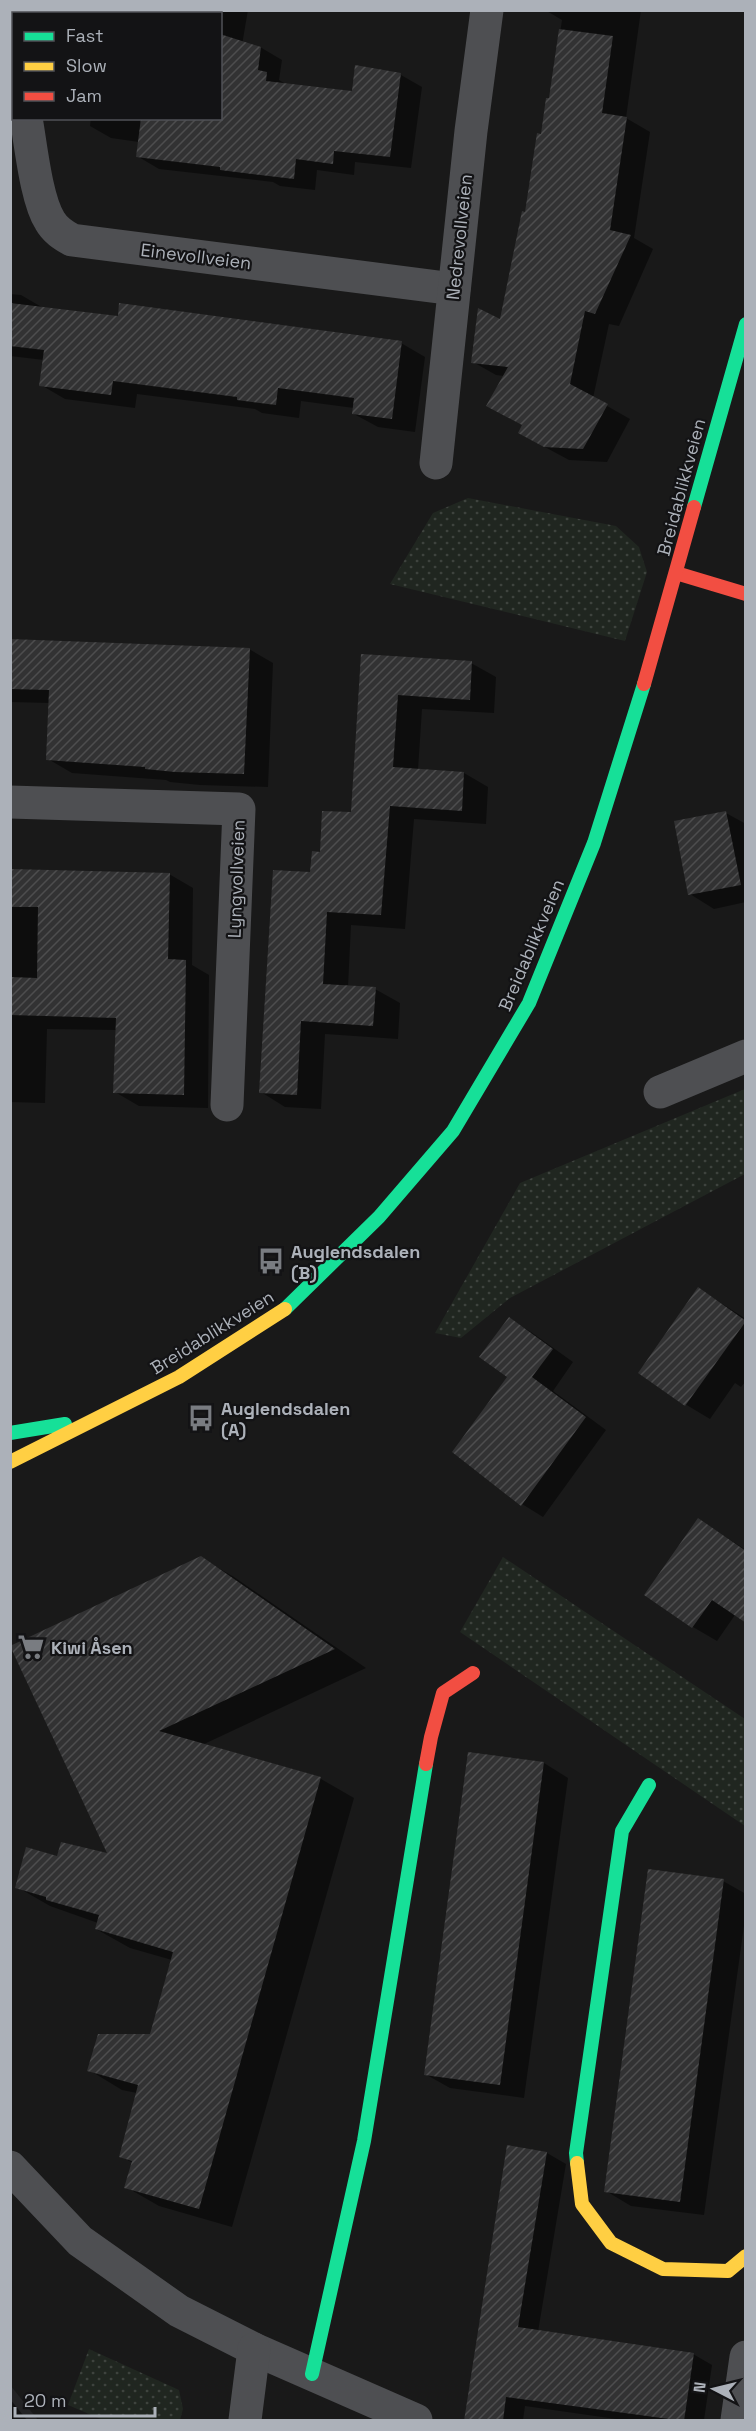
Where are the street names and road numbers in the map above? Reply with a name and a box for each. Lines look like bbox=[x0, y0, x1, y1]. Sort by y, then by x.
street label: Nedrevollveien bbox=[441, 173, 477, 301]
street label: Einevollveien bbox=[139, 238, 253, 274]
street label: Breidablikkveien bbox=[652, 416, 710, 558]
street label: Lyngvollveien bbox=[222, 819, 250, 939]
street label: Breidablikkveien bbox=[493, 875, 569, 1015]
street label: Breidablikkveien bbox=[146, 1285, 278, 1379]

